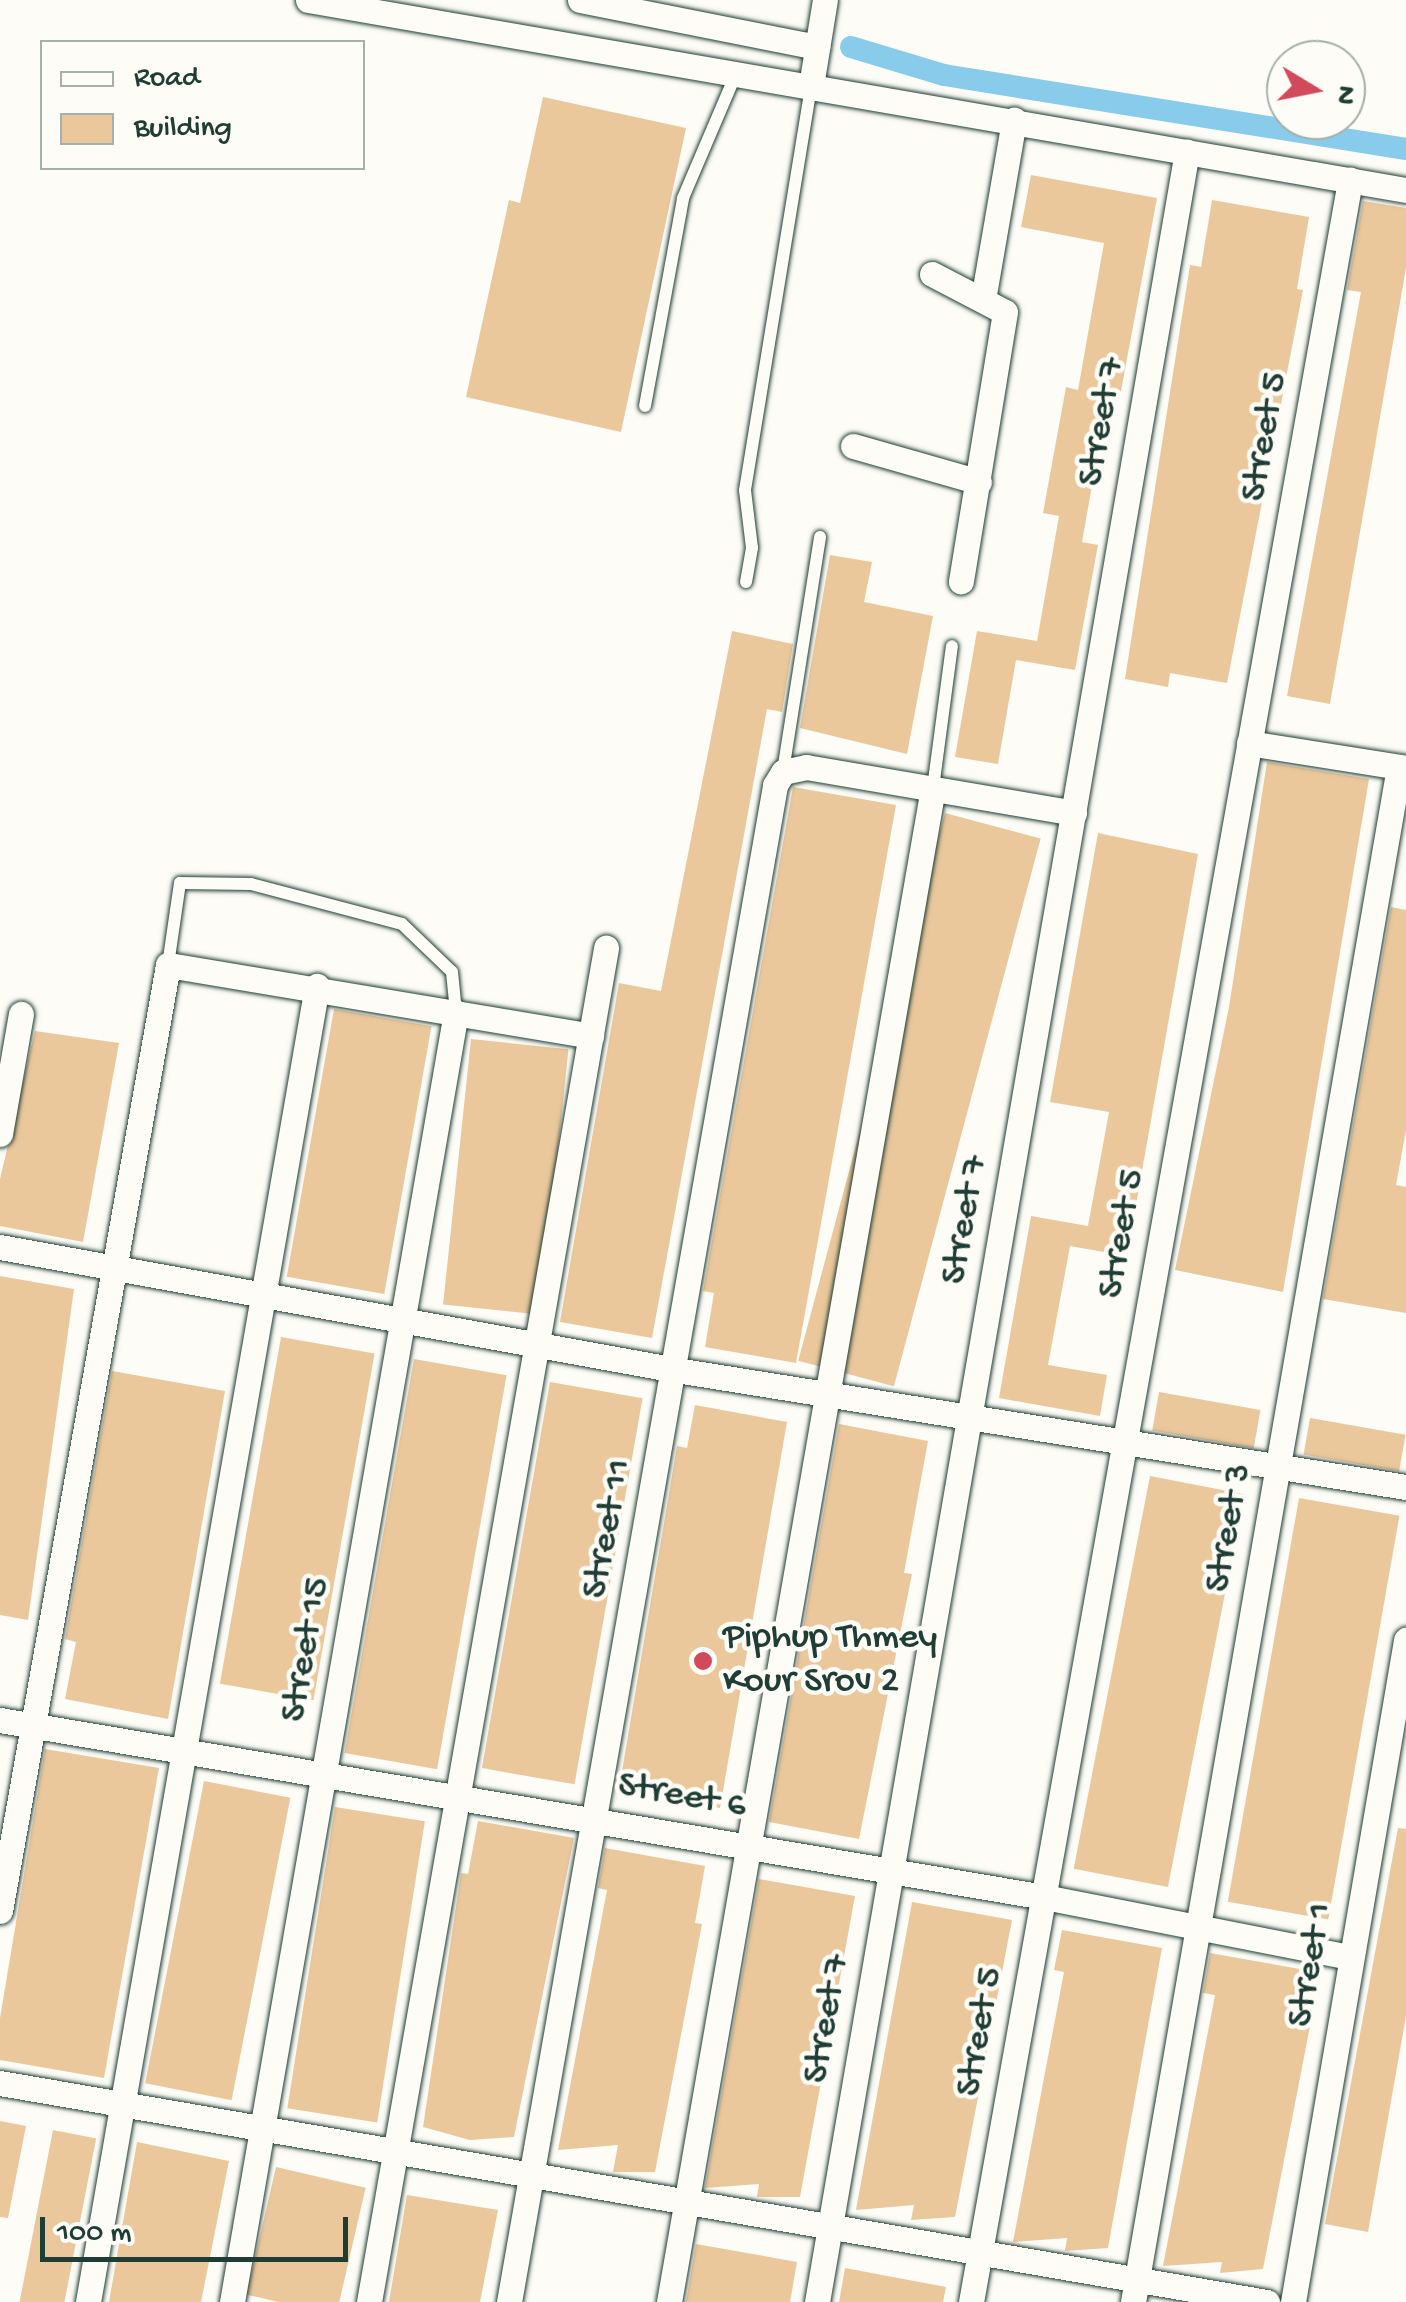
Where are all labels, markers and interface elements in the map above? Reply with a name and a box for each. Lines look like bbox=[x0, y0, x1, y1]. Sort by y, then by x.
legend bbox=[40, 40, 365, 170]
north arrow bbox=[1266, 40, 1366, 140]
text: Road bbox=[134, 62, 200, 97]
text: N bbox=[1326, 83, 1362, 107]
text: Building bbox=[134, 112, 232, 147]
street label: Street 7 bbox=[1069, 354, 1137, 490]
street label: Street 5 bbox=[1232, 369, 1300, 505]
street label: Street 7 bbox=[932, 1152, 1000, 1288]
street label: Street 5 bbox=[1089, 1166, 1157, 1302]
street label: Street 11 bbox=[573, 1455, 645, 1603]
street label: Street 3 bbox=[1196, 1460, 1264, 1596]
street label: Street 15 bbox=[272, 1574, 342, 1726]
place label: Piphup Thmey Kour Srov 2 bbox=[723, 1616, 937, 1706]
marker: Piphup Thmey Kour Srov 2 bbox=[692, 1650, 714, 1672]
street label: Street 6 bbox=[614, 1763, 750, 1831]
street label: Street 1 bbox=[1279, 1899, 1345, 2031]
street label: Street 7 bbox=[794, 1951, 862, 2087]
street label: Street 5 bbox=[947, 1964, 1015, 2100]
scale bar bbox=[45, 2197, 352, 2259]
text: 100 m bbox=[57, 2217, 132, 2252]

